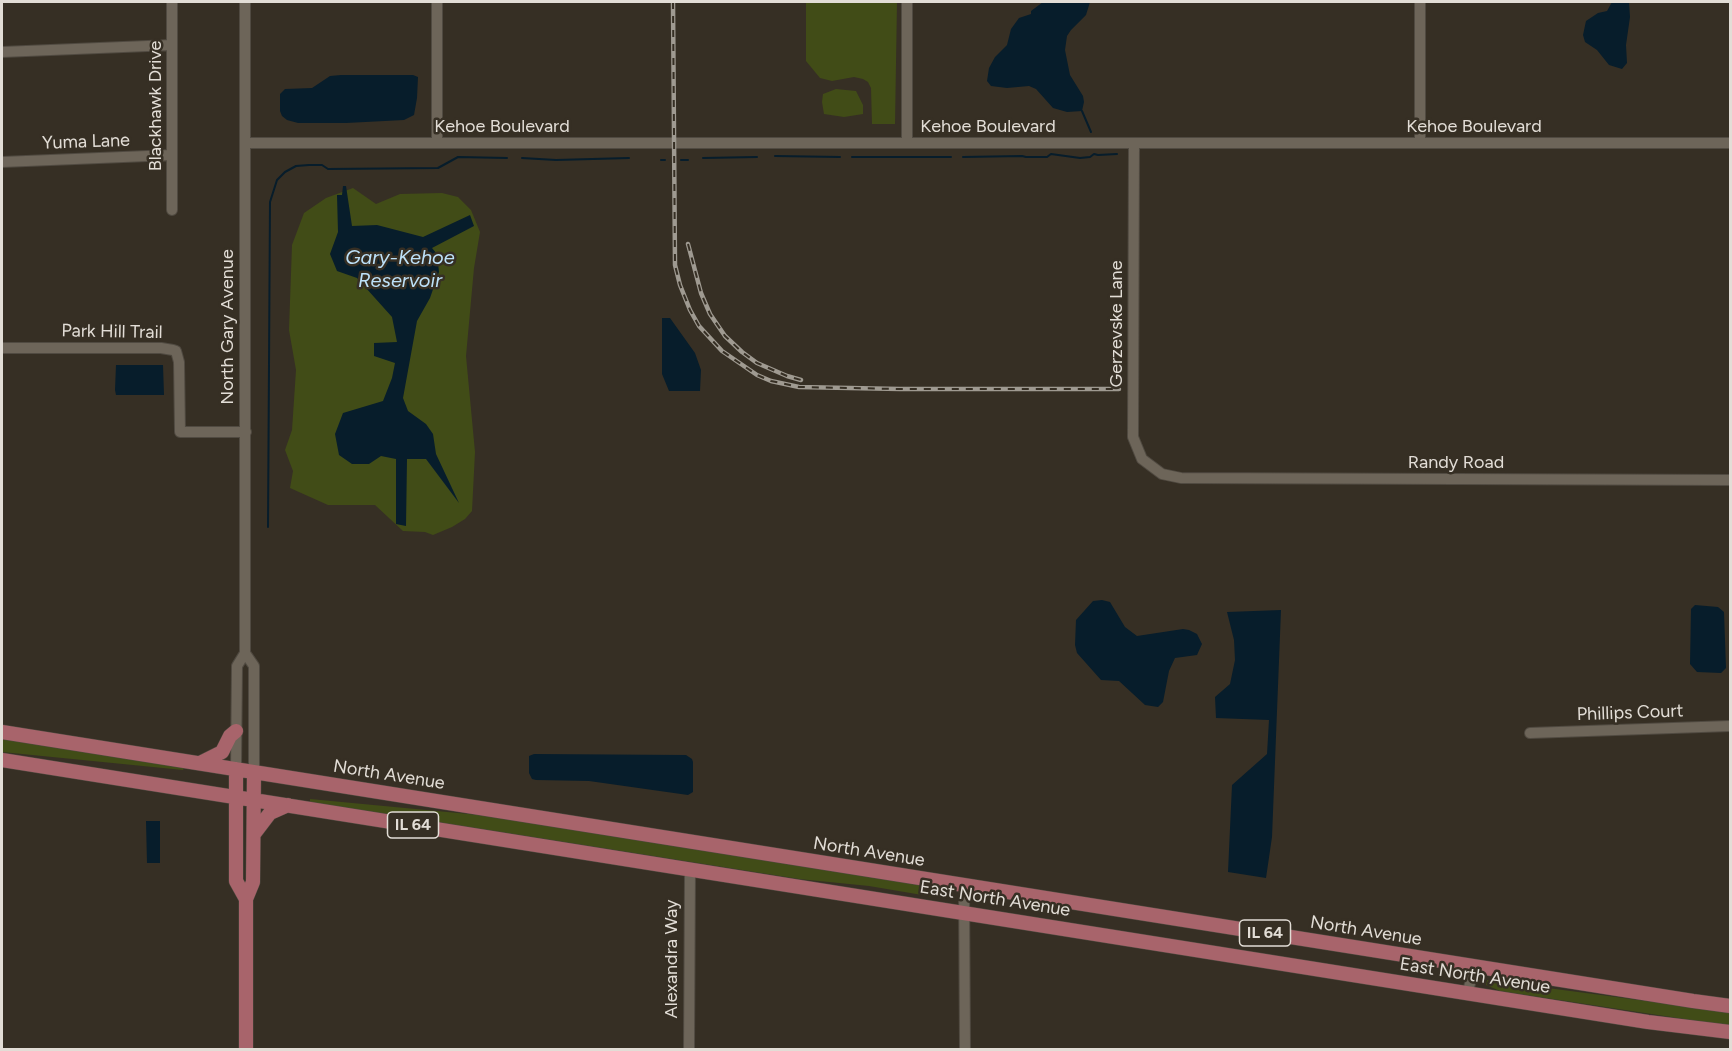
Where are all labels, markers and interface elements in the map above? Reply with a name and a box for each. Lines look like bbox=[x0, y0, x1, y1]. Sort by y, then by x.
street label: Blackhawk Drive bbox=[145, 41, 167, 171]
street label: Kehoe Boulevard bbox=[434, 116, 570, 138]
street label: Kehoe Boulevard bbox=[920, 116, 1056, 138]
street label: Kehoe Boulevard bbox=[1406, 116, 1542, 138]
street label: Yuma Lane bbox=[42, 130, 130, 154]
water label: Gary-Kehoe Reservoir bbox=[345, 246, 455, 293]
street label: North Gary Avenue bbox=[217, 249, 239, 405]
street label: Gerzevske Lane bbox=[1106, 261, 1128, 387]
street label: Park Hill Trail bbox=[61, 320, 163, 344]
street label: Randy Road bbox=[1408, 452, 1504, 474]
street label: Phillips Court bbox=[1576, 700, 1684, 726]
street label: North Avenue bbox=[332, 756, 446, 794]
road number: IL 64 bbox=[388, 812, 438, 838]
street label: North Avenue bbox=[812, 833, 926, 871]
street label: East North Avenue bbox=[918, 876, 1072, 922]
street label: Alexandra Way bbox=[661, 900, 683, 1018]
street label: North Avenue bbox=[1309, 912, 1423, 950]
road number: IL 64 bbox=[1240, 920, 1290, 946]
street label: East North Avenue bbox=[1398, 953, 1552, 999]

